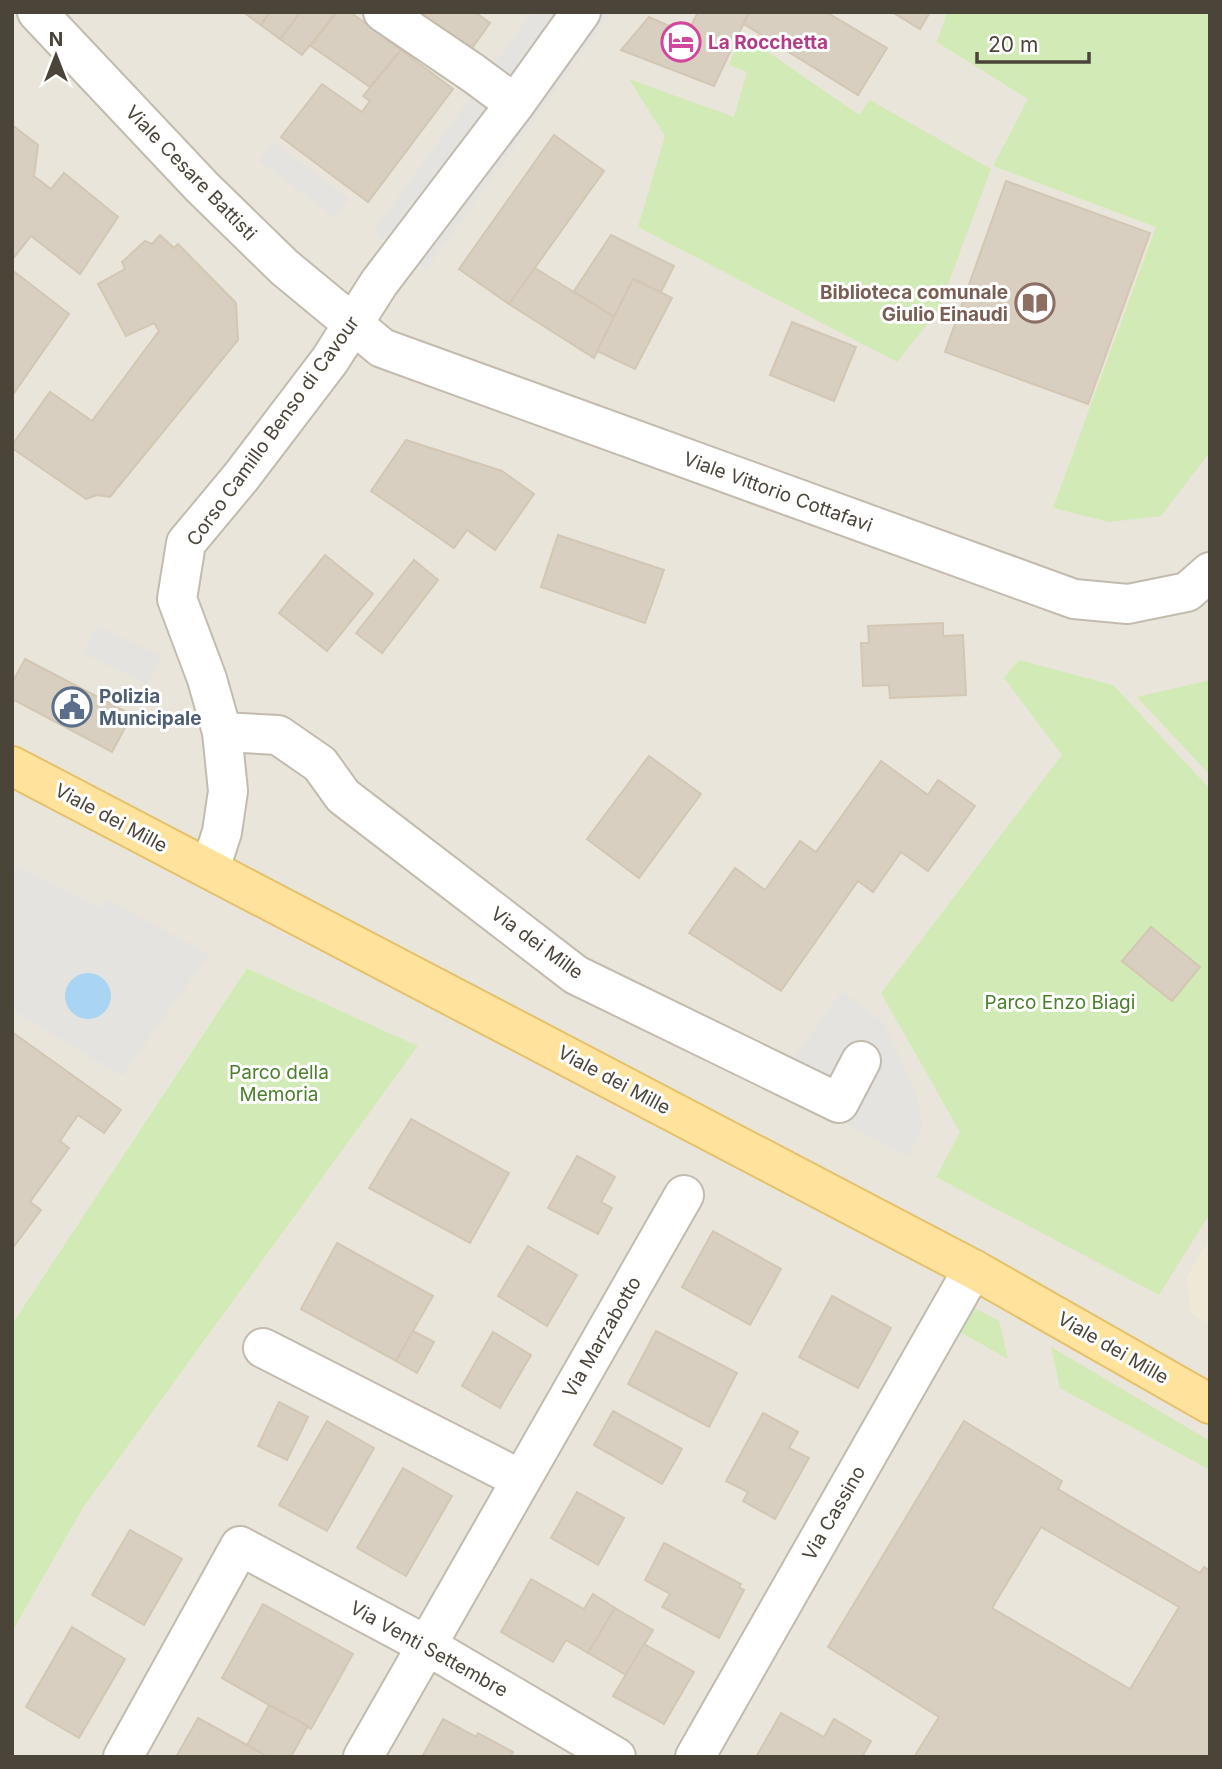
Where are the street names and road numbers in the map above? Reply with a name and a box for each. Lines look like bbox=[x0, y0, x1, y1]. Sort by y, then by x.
street label: Viale Cesare Battisti bbox=[121, 101, 261, 245]
street label: Corso Camillo Benso di Cavour bbox=[182, 312, 364, 550]
street label: Viale Vittorio Cottafavi bbox=[680, 447, 876, 537]
street label: Viale dei Mille bbox=[51, 779, 171, 857]
street label: Via dei Mille bbox=[486, 902, 588, 984]
street label: Viale dei Mille bbox=[554, 1041, 674, 1119]
street label: Via Marzabotto bbox=[558, 1272, 646, 1402]
street label: Viale dei Mille bbox=[1054, 1307, 1172, 1389]
street label: Via Cassino bbox=[798, 1462, 870, 1564]
street label: Via Venti Settembre bbox=[346, 1596, 512, 1702]

